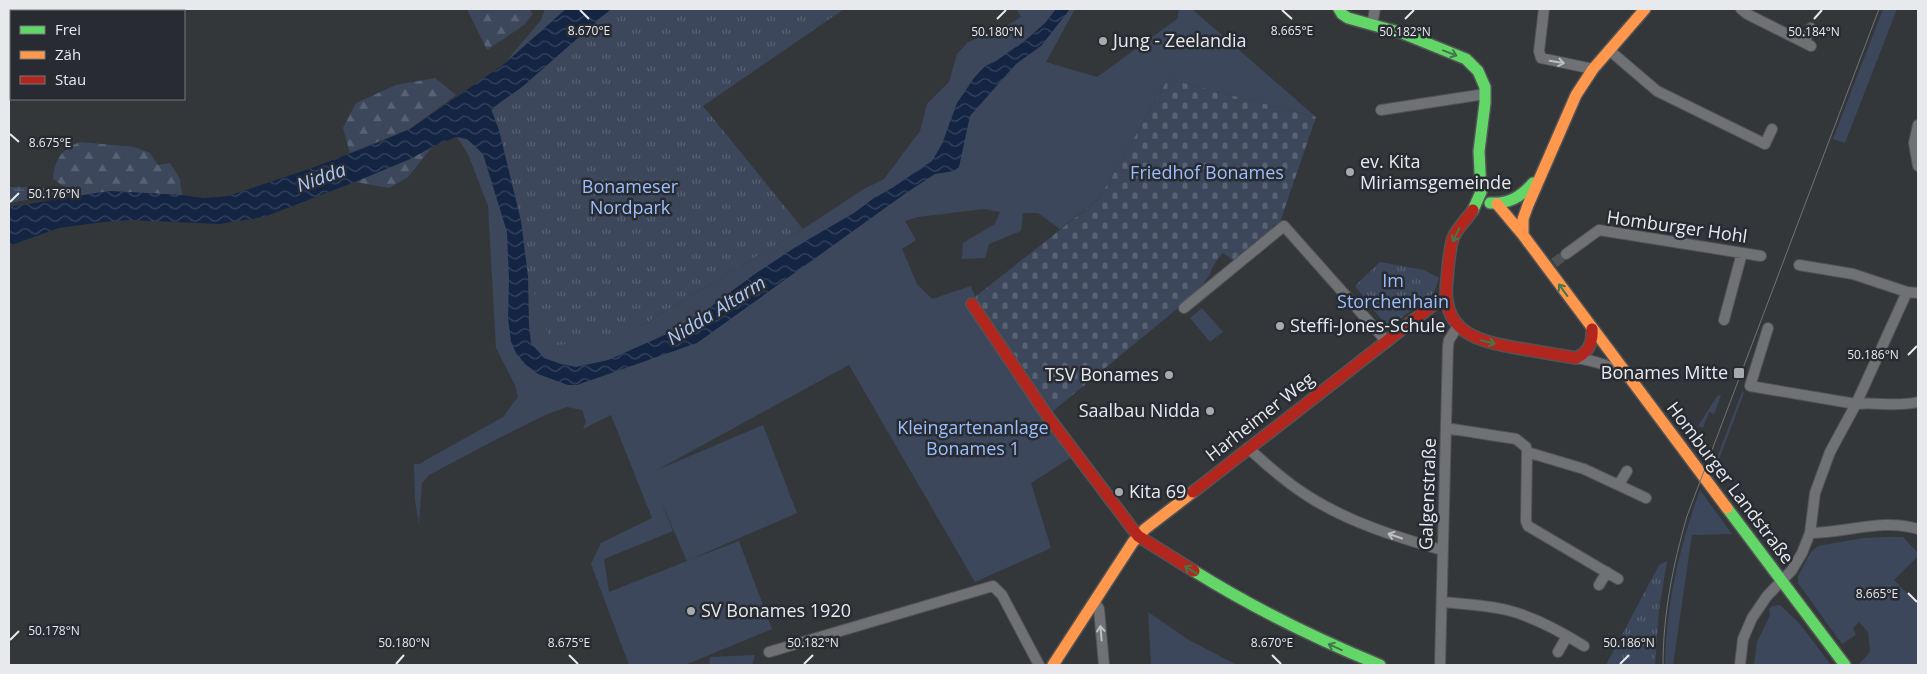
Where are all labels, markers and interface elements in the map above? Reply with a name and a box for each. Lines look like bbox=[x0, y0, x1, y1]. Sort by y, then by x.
legend bbox=[10, 10, 185, 100]
text: Frei bbox=[55, 19, 81, 39]
text: 8.670°E bbox=[568, 22, 610, 39]
text: 8.665°E bbox=[1271, 22, 1313, 39]
text: 50.180°N bbox=[971, 23, 1023, 40]
text: 50.182°N bbox=[1379, 23, 1431, 40]
text: 50.184°N bbox=[1788, 23, 1840, 40]
place label: Jung - Zeelandia bbox=[1111, 28, 1247, 52]
marker: Jung - Zeelandia bbox=[1097, 35, 1109, 47]
text: Zäh bbox=[55, 44, 81, 64]
one-way arrow bbox=[1442, 49, 1458, 58]
one-way arrow bbox=[1548, 57, 1564, 67]
text: Stau bbox=[55, 69, 86, 89]
text: 8.675°E bbox=[29, 134, 71, 151]
place label: ev. Kita Miriamsgemeinde bbox=[1360, 149, 1511, 194]
water label: Nidda bbox=[293, 156, 350, 198]
park label: Friedhof Bonames bbox=[1130, 160, 1284, 184]
marker: ev. Kita Miriamsgemeinde bbox=[1344, 166, 1356, 178]
park label: Bonameser Nordpark bbox=[582, 174, 679, 219]
text: 50.176°N bbox=[28, 185, 80, 202]
street label: Homburger Hohl bbox=[1605, 204, 1749, 248]
one-way arrow bbox=[1451, 227, 1461, 242]
park label: Im Storchenhain bbox=[1337, 268, 1449, 313]
water label: Nidda Altarm bbox=[661, 269, 771, 351]
one-way arrow bbox=[1558, 284, 1569, 297]
place label: Steffi-Jones-Schule bbox=[1290, 313, 1445, 337]
marker: Steffi-Jones-Schule bbox=[1274, 320, 1286, 332]
one-way arrow bbox=[1480, 338, 1496, 347]
text: 50.186°N bbox=[1847, 346, 1899, 363]
place label: Bonames Mitte bbox=[1601, 360, 1728, 384]
place label: TSV Bonames bbox=[1045, 362, 1159, 386]
street label: Harheimer Weg bbox=[1200, 366, 1319, 466]
marker: Bonames Mitte bbox=[1732, 366, 1746, 380]
marker: TSV Bonames bbox=[1163, 369, 1175, 381]
street label: Homburger Landstraße bbox=[1662, 396, 1800, 568]
place label: Saalbau Nidda bbox=[1079, 398, 1200, 422]
marker: Saalbau Nidda bbox=[1204, 405, 1216, 417]
park label: Kleingartenanlage Bonames 1 bbox=[897, 415, 1049, 460]
street label: Galgenstraße bbox=[1413, 437, 1441, 550]
place label: Kita 69 bbox=[1129, 479, 1186, 503]
marker: Kita 69 bbox=[1113, 486, 1125, 498]
one-way arrow bbox=[1388, 531, 1404, 540]
one-way arrow bbox=[1185, 565, 1199, 575]
text: 8.665°E bbox=[1856, 585, 1898, 602]
place label: SV Bonames 1920 bbox=[701, 598, 851, 622]
marker: SV Bonames 1920 bbox=[685, 605, 697, 617]
text: 50.178°N bbox=[28, 622, 80, 639]
one-way arrow bbox=[1096, 626, 1106, 642]
text: 50.180°N bbox=[378, 634, 430, 651]
text: 8.675°E bbox=[548, 634, 590, 651]
text: 50.182°N bbox=[787, 634, 839, 651]
text: 8.670°E bbox=[1251, 634, 1293, 651]
text: 50.186°N bbox=[1603, 634, 1655, 651]
one-way arrow bbox=[1328, 641, 1343, 651]

